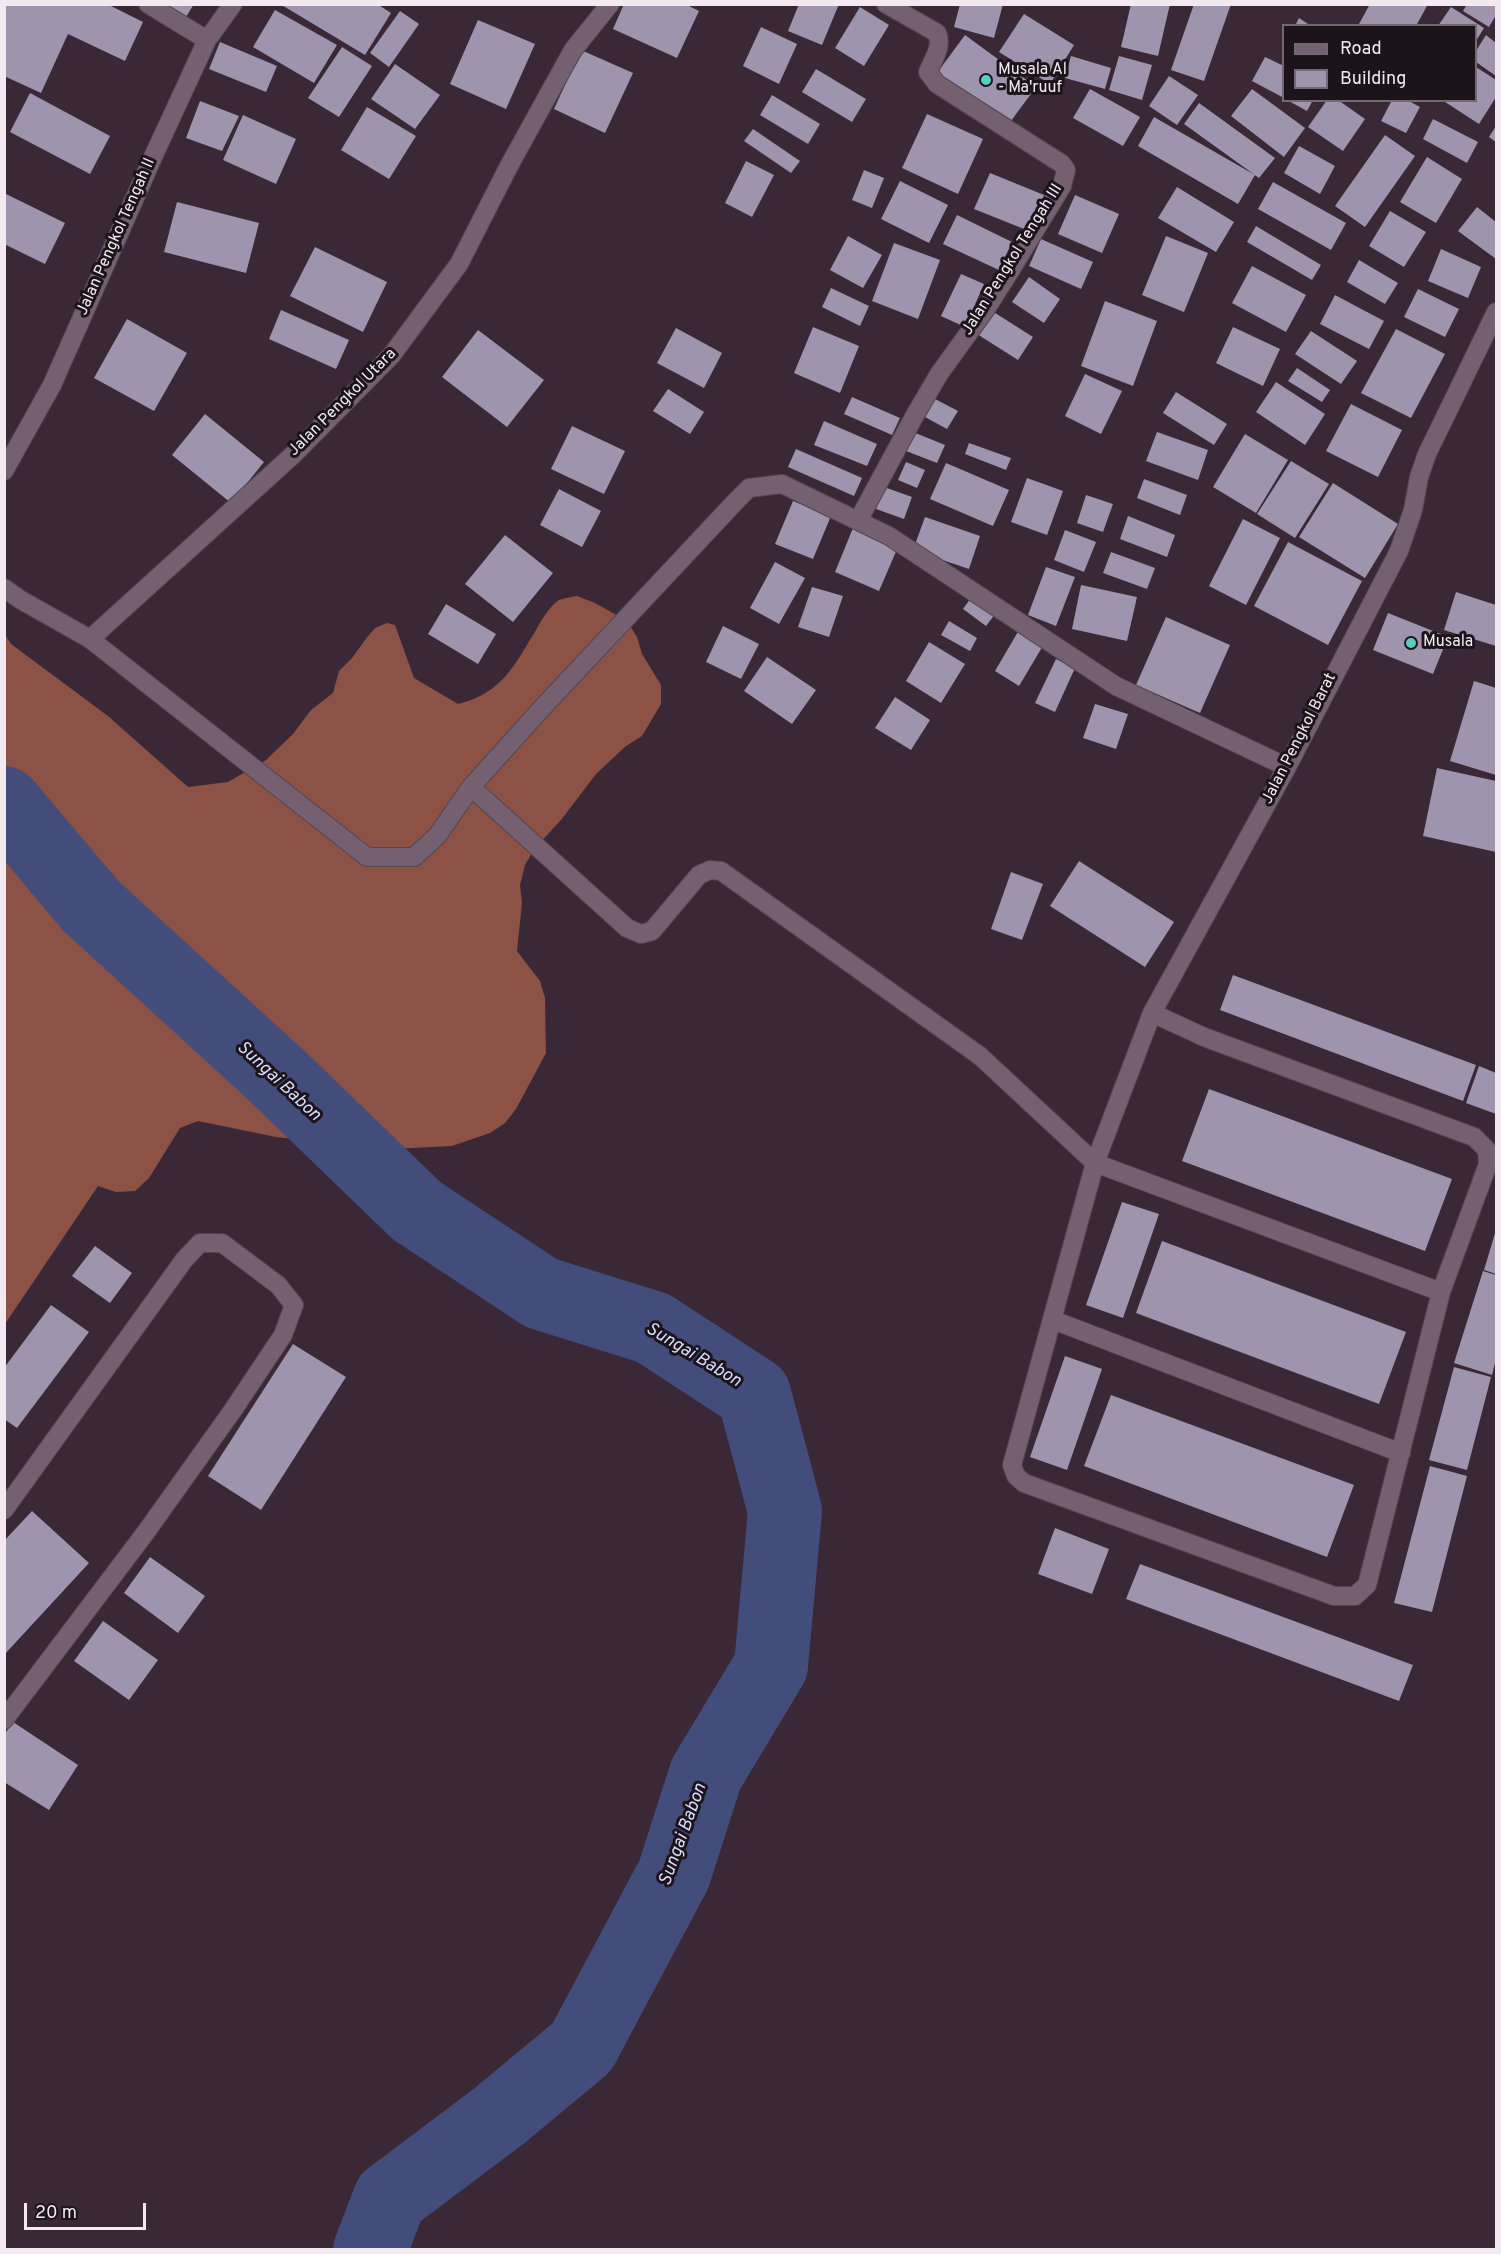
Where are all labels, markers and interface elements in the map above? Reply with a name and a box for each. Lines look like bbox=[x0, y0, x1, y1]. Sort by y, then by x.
legend bbox=[1282, 24, 1477, 102]
text: Road bbox=[1340, 38, 1382, 61]
place label: Musala Al - Ma'ruuf bbox=[998, 61, 1067, 99]
text: Building bbox=[1340, 68, 1406, 91]
marker: Musala Al - Ma'ruuf bbox=[979, 73, 993, 87]
street label: Jalan Pengkol Tengah II bbox=[74, 155, 160, 319]
street label: Jalan Pengkol Tengah III bbox=[959, 181, 1067, 339]
street label: Jalan Pengkol Utara bbox=[285, 345, 401, 461]
place label: Musala bbox=[1423, 633, 1473, 653]
marker: Musala bbox=[1404, 636, 1418, 650]
street label: Jalan Pengkol Barat bbox=[1259, 670, 1341, 808]
water label: Sungai Babon bbox=[231, 1037, 325, 1127]
water label: Sungai Babon bbox=[641, 1319, 745, 1393]
water label: Sungai Babon bbox=[655, 1781, 713, 1889]
scale bar bbox=[27, 2191, 148, 2229]
text: 20 m bbox=[35, 2202, 77, 2225]

